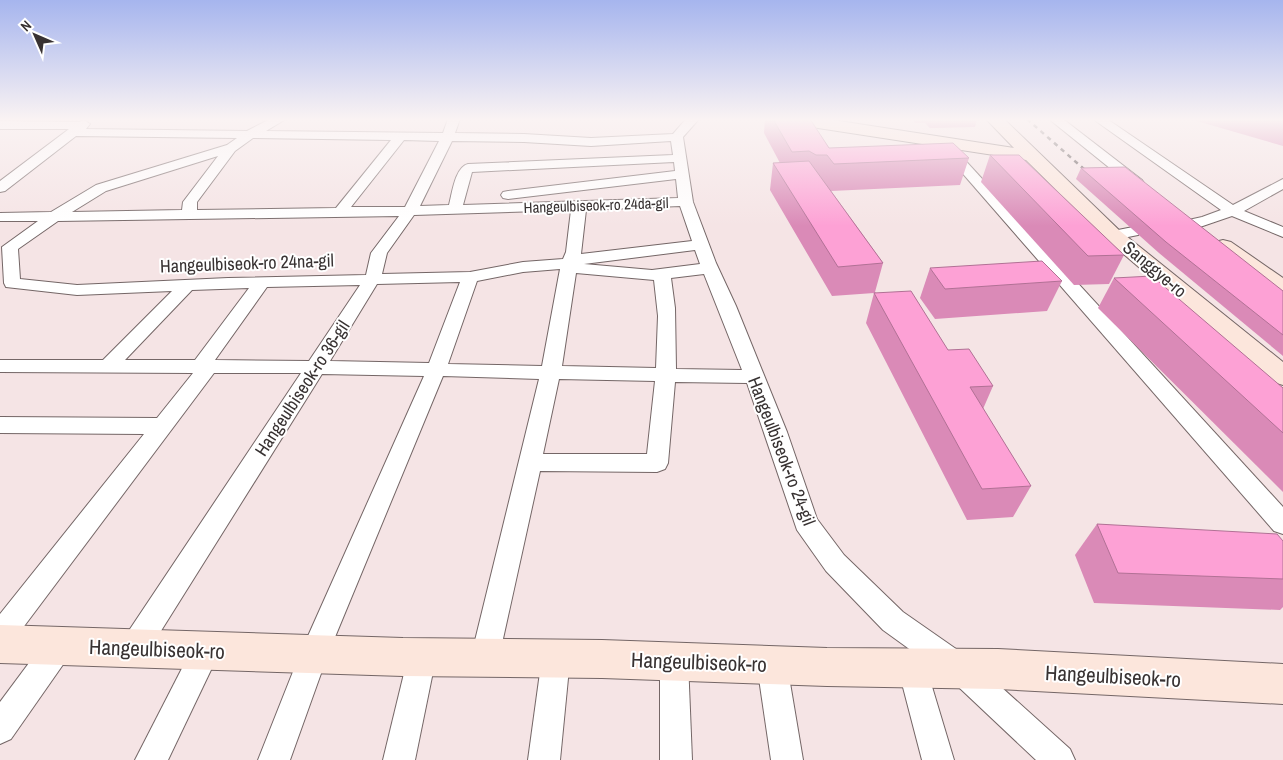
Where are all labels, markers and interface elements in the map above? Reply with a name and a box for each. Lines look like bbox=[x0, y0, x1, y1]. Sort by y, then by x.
north arrow bbox=[10, 10, 60, 60]
text: N bbox=[17, 17, 35, 35]
street label: Hangeulbiseok-ro 24da-gil bbox=[523, 192, 669, 218]
street label: Sanggye-ro bbox=[1118, 235, 1192, 303]
street label: Hangeulbiseok-ro 24na-gil bbox=[160, 247, 334, 279]
street label: Hangeulbiseok-ro 36-gil bbox=[249, 315, 355, 461]
street label: Hangeulbiseok-ro 24-gil bbox=[742, 373, 822, 529]
street label: Hangeulbiseok-ro bbox=[89, 632, 225, 666]
street label: Hangeulbiseok-ro bbox=[631, 645, 767, 679]
street label: Hangeulbiseok-ro bbox=[1044, 658, 1182, 694]

